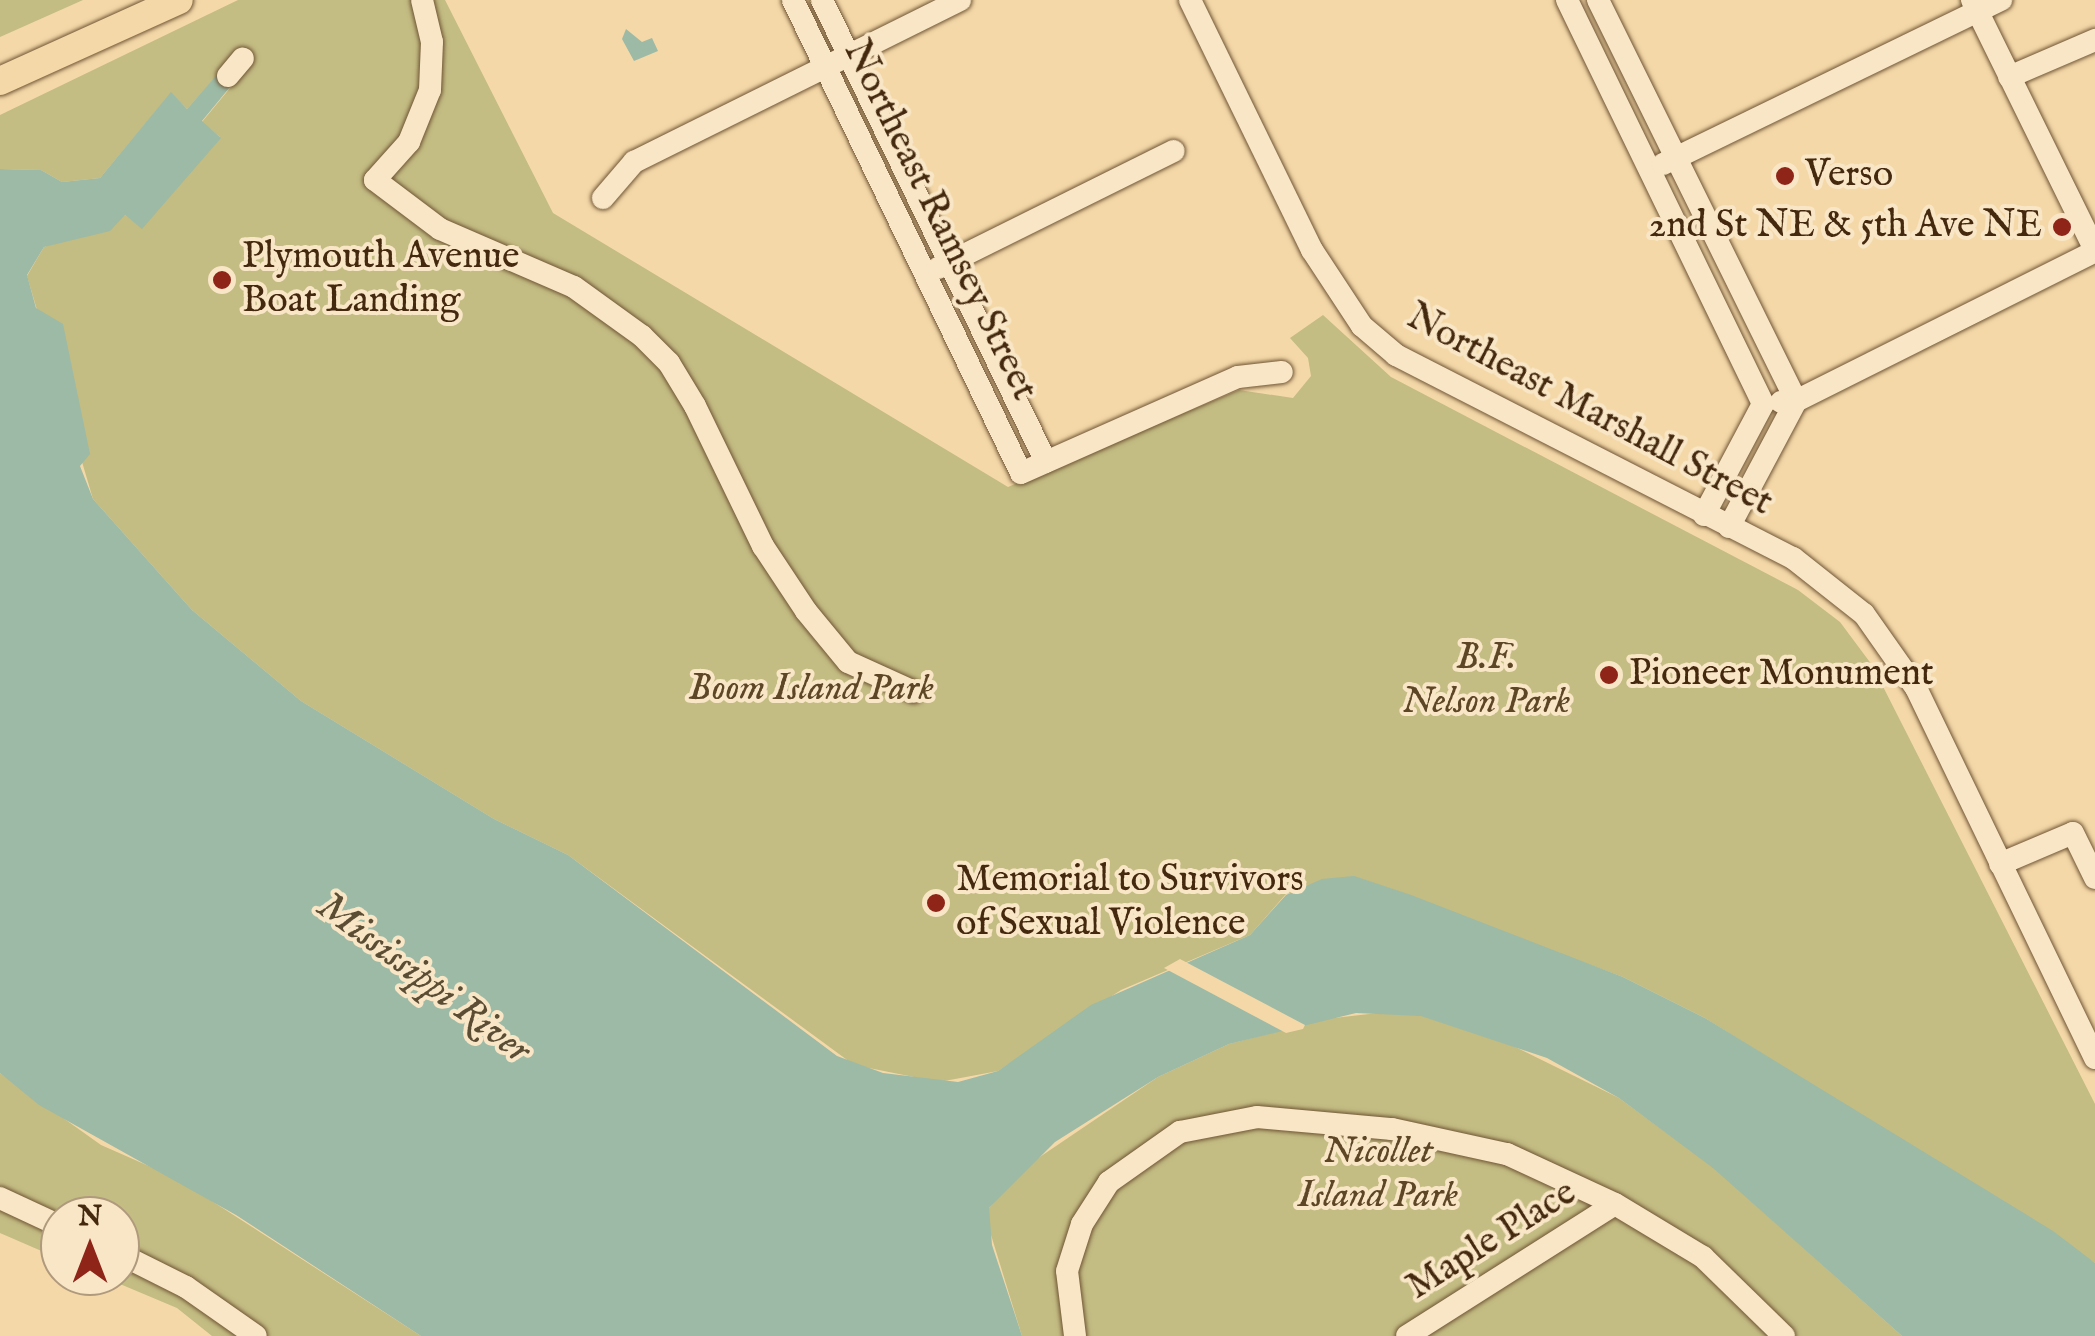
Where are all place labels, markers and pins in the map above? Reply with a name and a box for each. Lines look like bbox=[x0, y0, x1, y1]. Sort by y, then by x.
place label: Verso bbox=[1805, 153, 1893, 199]
marker: Verso bbox=[1774, 165, 1796, 187]
place label: 2nd St NE & 5th Ave NE bbox=[1648, 204, 2042, 250]
marker: 2nd St NE & 5th Ave NE bbox=[2051, 216, 2073, 238]
place label: Plymouth Avenue Boat Landing bbox=[242, 235, 520, 324]
marker: Plymouth Avenue Boat Landing bbox=[211, 269, 233, 291]
place label: Pioneer Monument bbox=[1629, 652, 1934, 698]
marker: Pioneer Monument bbox=[1598, 664, 1620, 686]
place label: Memorial to Survivors of Sexual Violence bbox=[956, 858, 1304, 948]
marker: Memorial to Survivors of Sexual Violence bbox=[925, 892, 947, 914]

